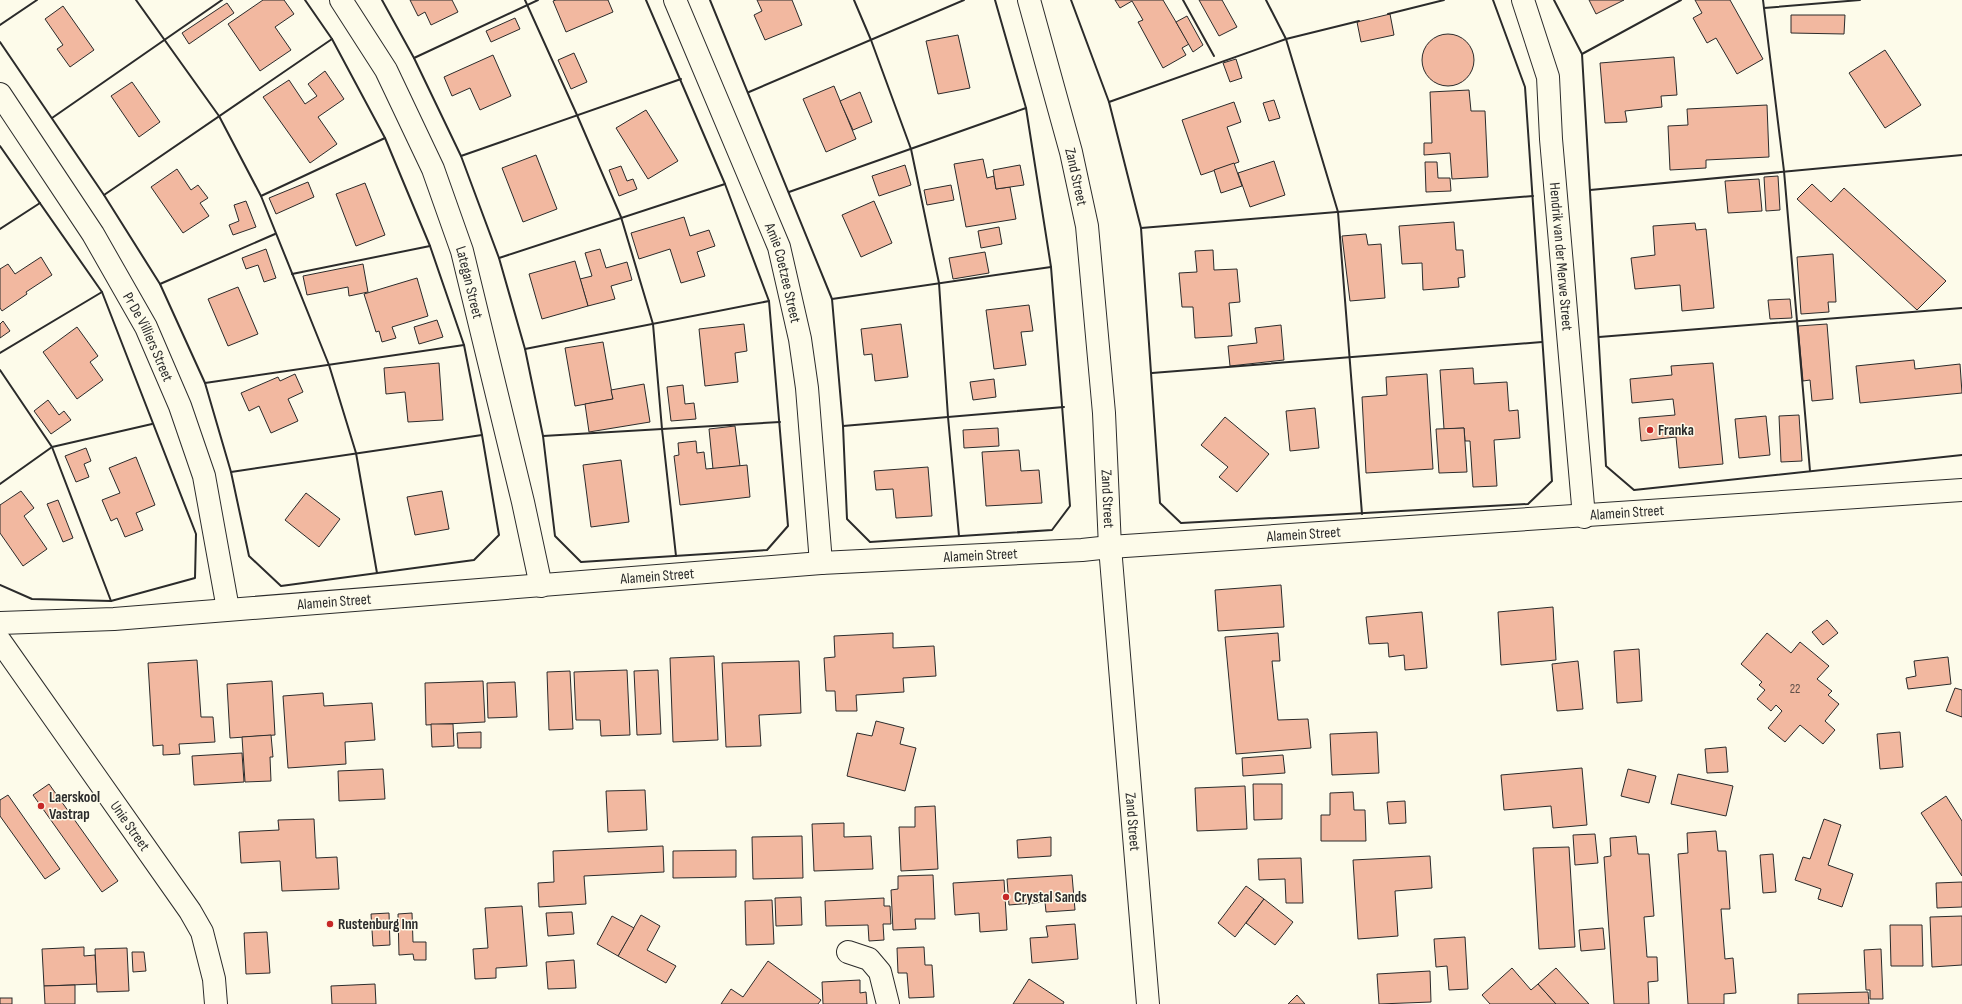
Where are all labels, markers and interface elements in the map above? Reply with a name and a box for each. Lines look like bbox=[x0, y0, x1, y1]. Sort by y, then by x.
street label: Zand Street bbox=[1060, 146, 1091, 208]
street label: Hendrik van der Merwe Street bbox=[1545, 182, 1577, 332]
street label: Amie Coetzee Street bbox=[760, 219, 805, 325]
street label: Lategan Street bbox=[451, 244, 487, 321]
street label: Pr De Villiers Street bbox=[118, 289, 177, 385]
place label: Franka bbox=[1658, 421, 1694, 440]
marker: Franka bbox=[1645, 425, 1655, 435]
street label: Zand Street bbox=[1097, 469, 1118, 529]
street label: Alamein Street bbox=[1588, 501, 1665, 525]
street label: Alamein Street bbox=[1265, 523, 1342, 547]
street label: Alamein Street bbox=[942, 544, 1018, 567]
street label: Alamein Street bbox=[619, 564, 695, 589]
street label: Alamein Street bbox=[296, 590, 372, 615]
house number: 22 bbox=[1790, 681, 1800, 697]
place label: Laerskool Vastrap bbox=[49, 788, 100, 824]
street label: Zand Street bbox=[1120, 792, 1144, 852]
street label: Unie Street bbox=[106, 797, 154, 855]
marker: Laerskool Vastrap bbox=[36, 801, 46, 811]
place label: Crystal Sands bbox=[1014, 888, 1087, 907]
marker: Crystal Sands bbox=[1001, 892, 1011, 902]
place label: Rustenburg Inn bbox=[338, 915, 418, 934]
marker: Rustenburg Inn bbox=[325, 919, 335, 929]

